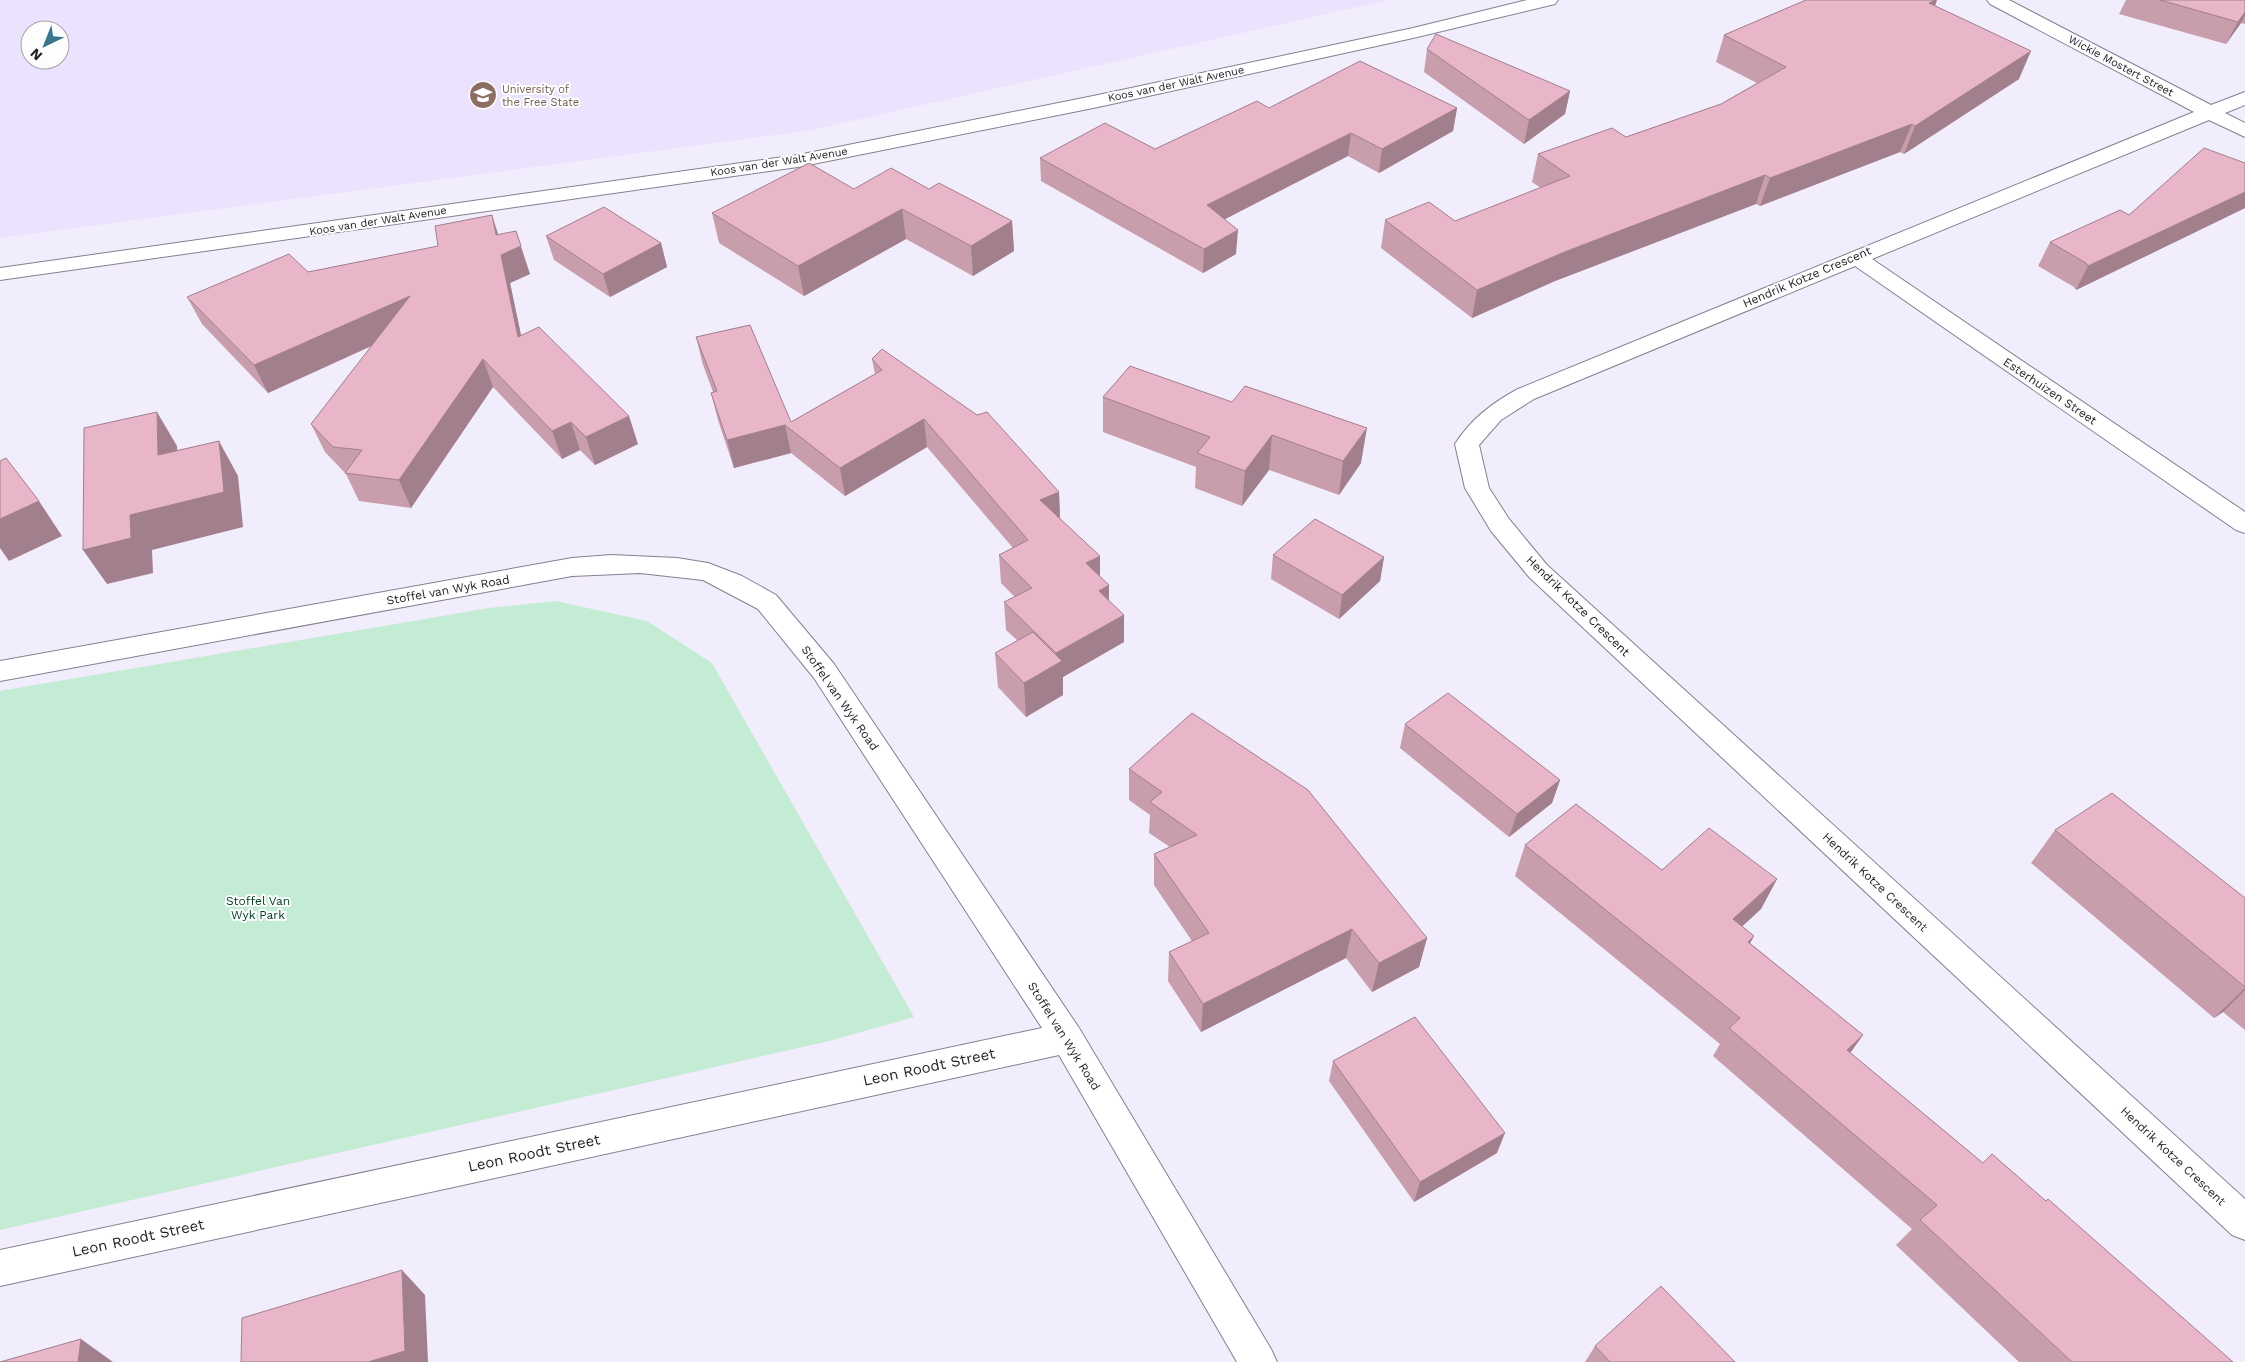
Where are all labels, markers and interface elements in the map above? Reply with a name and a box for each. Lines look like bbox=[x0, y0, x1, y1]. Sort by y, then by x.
north arrow bbox=[20, 20, 70, 70]
street label: Wickie Mostert Street bbox=[2066, 33, 2176, 99]
text: N bbox=[27, 45, 45, 64]
street label: Koos van der Walt Avenue bbox=[1107, 63, 1245, 105]
school or university icon: University of the Free State bbox=[468, 80, 498, 110]
place label: University of the Free State bbox=[502, 83, 579, 109]
street label: Koos van der Walt Avenue bbox=[709, 145, 849, 179]
street label: Koos van der Walt Avenue bbox=[308, 204, 448, 238]
street label: Hendrik Kotze Crescent bbox=[1741, 244, 1873, 310]
street label: Esterhuizen Street bbox=[2001, 355, 2099, 427]
street label: Hendrik Kotze Crescent bbox=[1523, 553, 1633, 659]
street label: Stoffel van Wyk Road bbox=[385, 572, 511, 608]
street label: Stoffel van Wyk Road bbox=[798, 643, 882, 753]
street label: Hendrik Kotze Crescent bbox=[1820, 830, 1930, 934]
park label: Stoffel Van Wyk Park bbox=[226, 894, 290, 922]
street label: Stoffel van Wyk Road bbox=[1025, 979, 1103, 1093]
street label: Leon Roodt Street bbox=[861, 1044, 997, 1090]
street label: Hendrik Kotze Crescent bbox=[2118, 1104, 2228, 1208]
street label: Leon Roodt Street bbox=[466, 1130, 602, 1176]
street label: Leon Roodt Street bbox=[70, 1215, 206, 1261]

